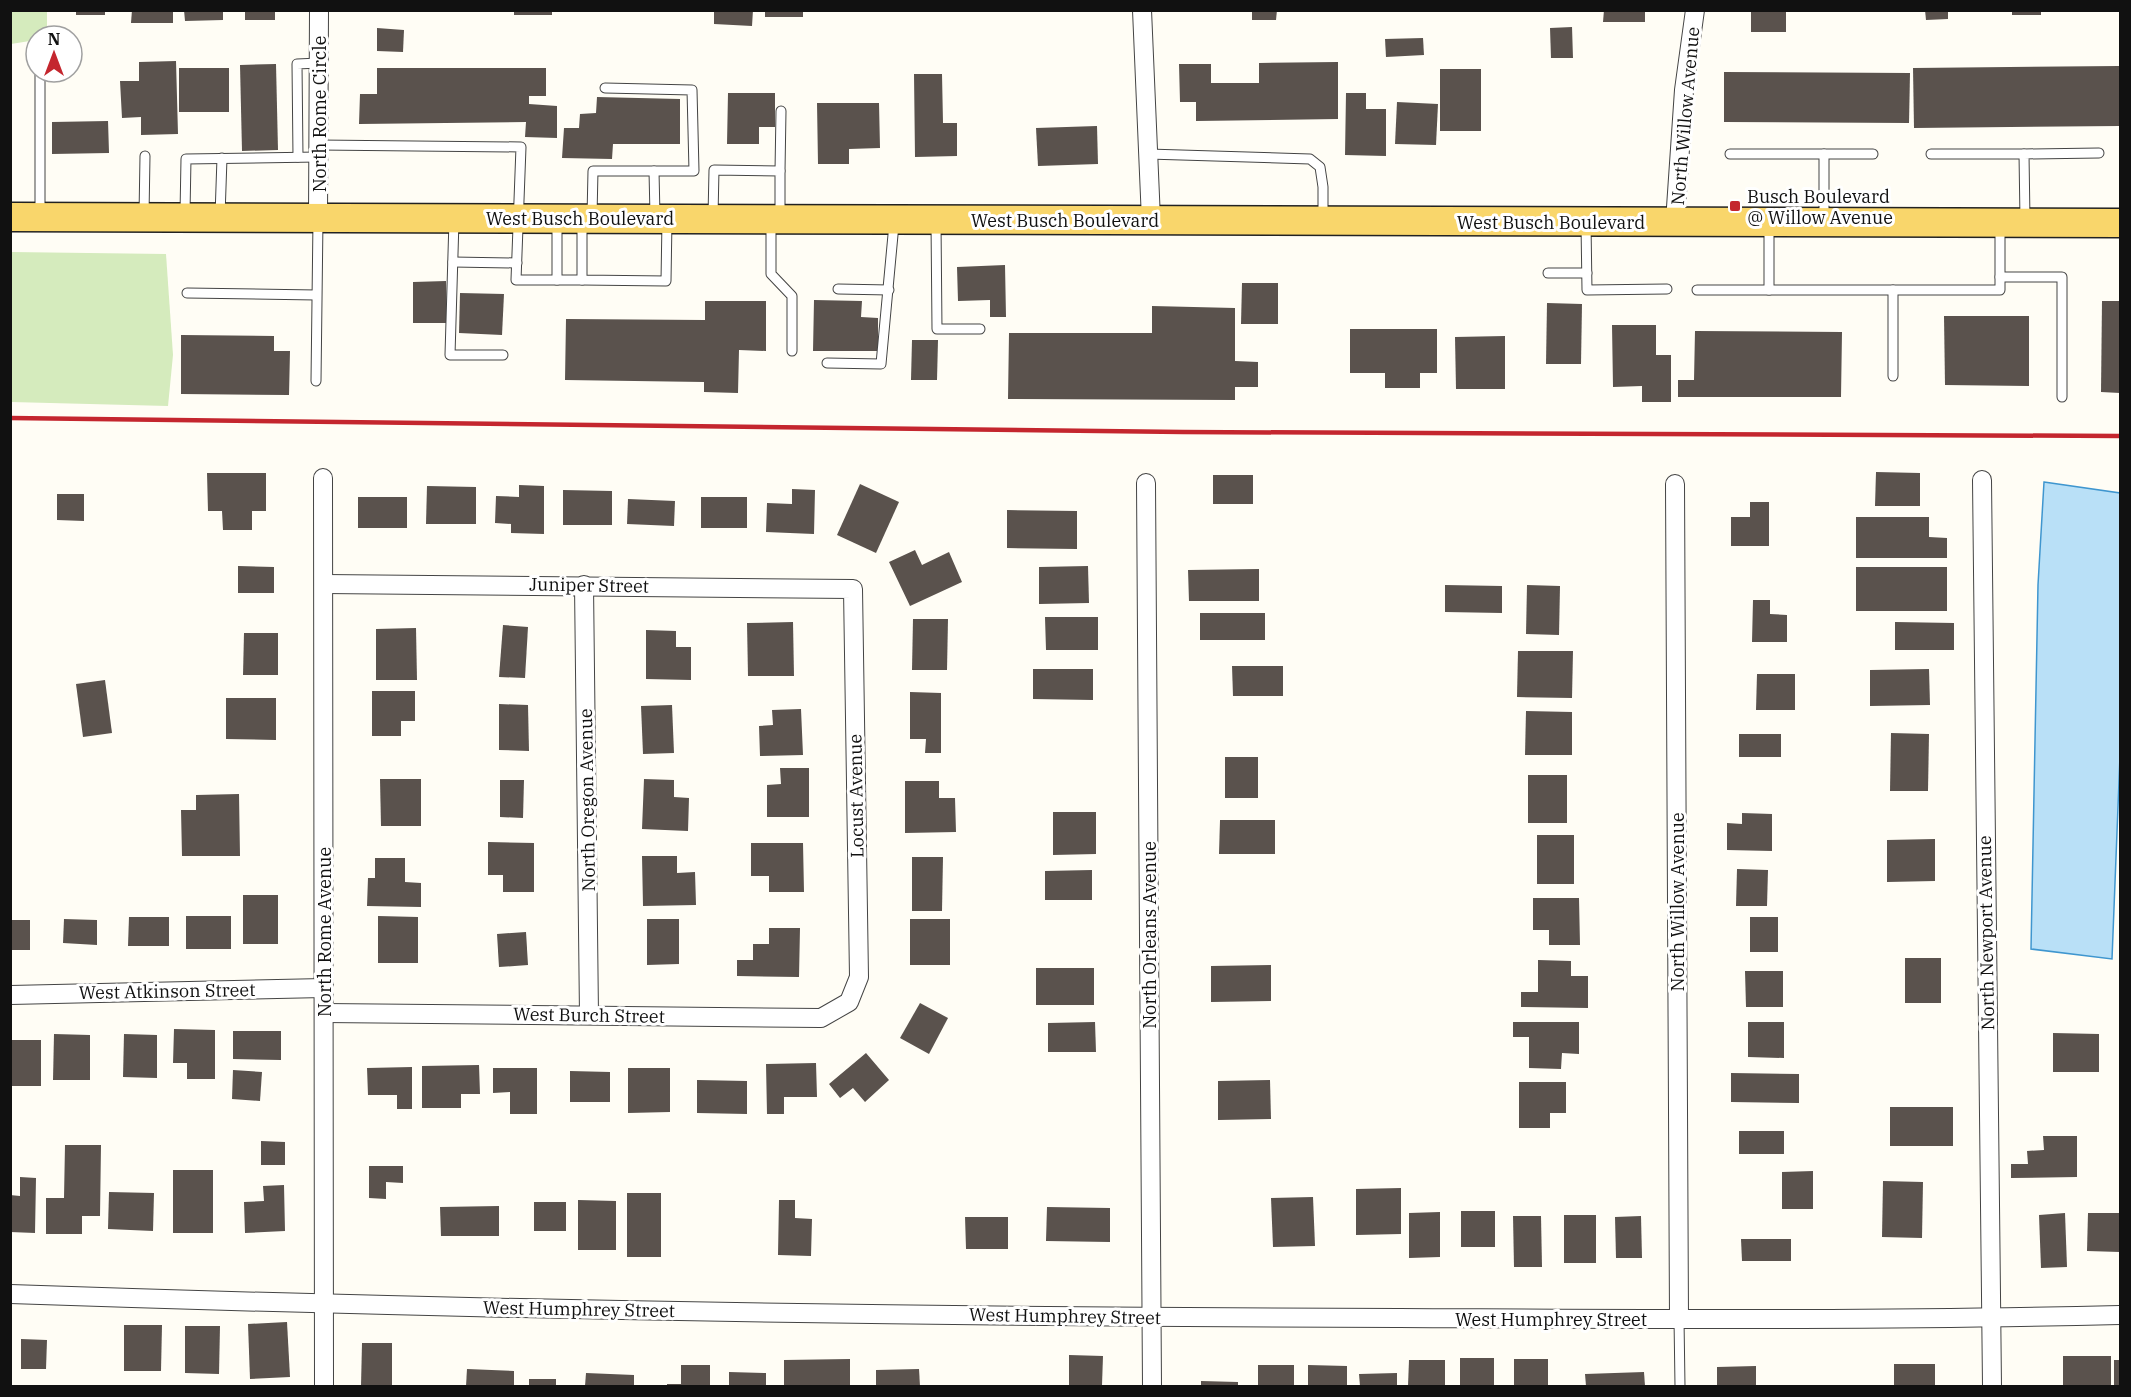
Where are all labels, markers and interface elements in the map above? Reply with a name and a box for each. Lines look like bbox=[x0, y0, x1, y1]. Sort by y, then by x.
north arrow bbox=[24, 24, 84, 84]
street label: North Willow Avenue bbox=[1666, 26, 1704, 206]
text: N bbox=[48, 29, 60, 49]
street label: North Rome Circle bbox=[308, 36, 331, 192]
place label: Busch Boulevard @ Willow Avenue bbox=[1747, 185, 1893, 229]
marker: Busch Boulevard @ Willow Avenue bbox=[1728, 199, 1742, 213]
street label: West Busch Boulevard bbox=[486, 207, 674, 230]
street label: West Busch Boulevard bbox=[971, 209, 1159, 232]
street label: West Busch Boulevard bbox=[1457, 211, 1645, 234]
street label: Juniper Street bbox=[529, 572, 649, 598]
street label: North Oregon Avenue bbox=[574, 708, 600, 892]
street label: Locust Avenue bbox=[843, 734, 869, 858]
street label: North Willow Avenue bbox=[1666, 812, 1689, 992]
street label: North Newport Avenue bbox=[1973, 835, 1999, 1031]
street label: North Orleans Avenue bbox=[1138, 841, 1161, 1029]
street label: North Rome Avenue bbox=[313, 847, 336, 1017]
street label: West Atkinson Street bbox=[78, 978, 256, 1004]
street label: West Burch Street bbox=[513, 1002, 665, 1028]
street label: West Humphrey Street bbox=[483, 1296, 675, 1322]
street label: West Humphrey Street bbox=[969, 1303, 1161, 1329]
street label: West Humphrey Street bbox=[1455, 1308, 1647, 1331]

